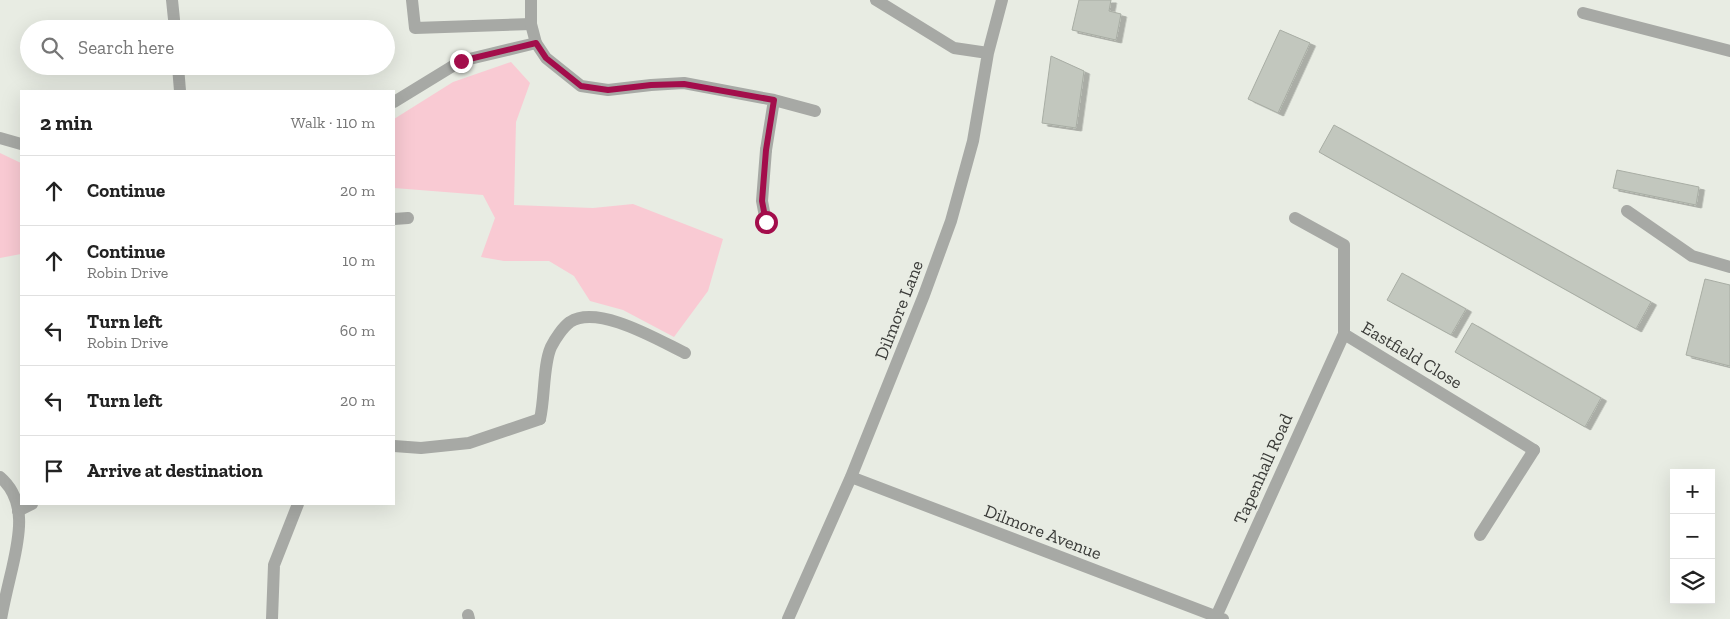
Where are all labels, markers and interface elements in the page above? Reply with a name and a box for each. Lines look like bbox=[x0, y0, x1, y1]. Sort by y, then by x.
search box bbox=[20, 20, 395, 75]
icon: search bbox=[38, 34, 66, 62]
text: Search here bbox=[78, 36, 174, 59]
route end bbox=[450, 50, 473, 73]
text: 2 min bbox=[40, 110, 92, 135]
text: Walk · 110 m bbox=[291, 113, 375, 132]
icon: ahead bbox=[40, 177, 68, 205]
text: Continue bbox=[87, 179, 165, 202]
text: 20 m bbox=[340, 181, 375, 200]
route start bbox=[755, 211, 778, 234]
text: Continue bbox=[87, 240, 165, 263]
icon: ahead bbox=[40, 247, 68, 275]
text: 10 m bbox=[342, 251, 375, 270]
street label: Dilmore Lane bbox=[870, 257, 928, 363]
text: Robin Drive bbox=[87, 263, 168, 282]
text: Turn left bbox=[87, 310, 162, 333]
street label: Eastfield Close bbox=[1358, 316, 1466, 394]
icon: left bbox=[40, 317, 68, 345]
text: 60 m bbox=[340, 321, 375, 340]
text: Robin Drive bbox=[87, 333, 168, 352]
icon: left bbox=[40, 387, 68, 415]
text: Turn left bbox=[87, 389, 162, 412]
text: 20 m bbox=[340, 391, 375, 410]
street label: Tapenhall Road bbox=[1229, 410, 1297, 528]
icon: arrive bbox=[40, 457, 68, 485]
text: Arrive at destination bbox=[87, 459, 263, 482]
map controls bbox=[1670, 469, 1715, 604]
button: + bbox=[1670, 469, 1715, 514]
street label: Dilmore Avenue bbox=[981, 500, 1105, 564]
button: − bbox=[1670, 514, 1715, 559]
button: layers bbox=[1670, 559, 1715, 604]

